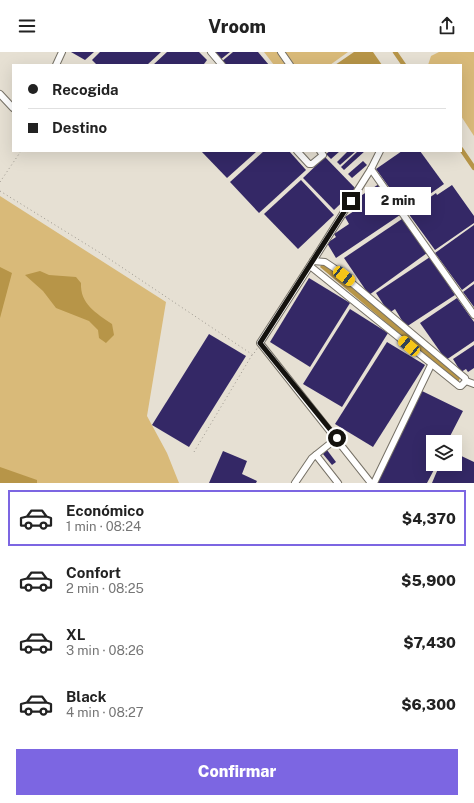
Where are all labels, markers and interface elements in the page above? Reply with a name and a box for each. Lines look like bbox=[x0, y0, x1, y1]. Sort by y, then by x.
icon: menu bbox=[16, 15, 38, 37]
icon: share bbox=[436, 15, 458, 37]
text: Vroom bbox=[208, 16, 266, 37]
text: Recogida bbox=[52, 81, 119, 98]
text: Destino bbox=[52, 119, 107, 136]
callout: 2 min bbox=[365, 187, 431, 215]
route end bbox=[342, 192, 360, 210]
text: 2 min bbox=[381, 193, 415, 208]
car bbox=[331, 264, 357, 288]
car bbox=[396, 334, 422, 358]
route start bbox=[328, 429, 346, 447]
map controls bbox=[426, 435, 462, 471]
button: layers bbox=[426, 435, 462, 471]
icon: car bbox=[18, 500, 54, 536]
text: Económico bbox=[66, 502, 144, 519]
text: $4,370 bbox=[402, 510, 456, 527]
text: 1 min · 08:24 bbox=[66, 519, 141, 534]
icon: car bbox=[18, 562, 54, 598]
text: Confort bbox=[66, 564, 121, 581]
text: $5,900 bbox=[401, 572, 456, 589]
text: 2 min · 08:25 bbox=[66, 581, 144, 596]
icon: car bbox=[18, 624, 54, 660]
text: XL bbox=[66, 626, 85, 643]
text: $7,430 bbox=[403, 634, 456, 651]
text: 3 min · 08:26 bbox=[66, 643, 144, 658]
icon: car bbox=[18, 686, 54, 722]
text: Black bbox=[66, 688, 106, 705]
text: $6,300 bbox=[401, 696, 456, 713]
text: 4 min · 08:27 bbox=[66, 705, 144, 720]
button: Confirmar bbox=[16, 749, 458, 795]

